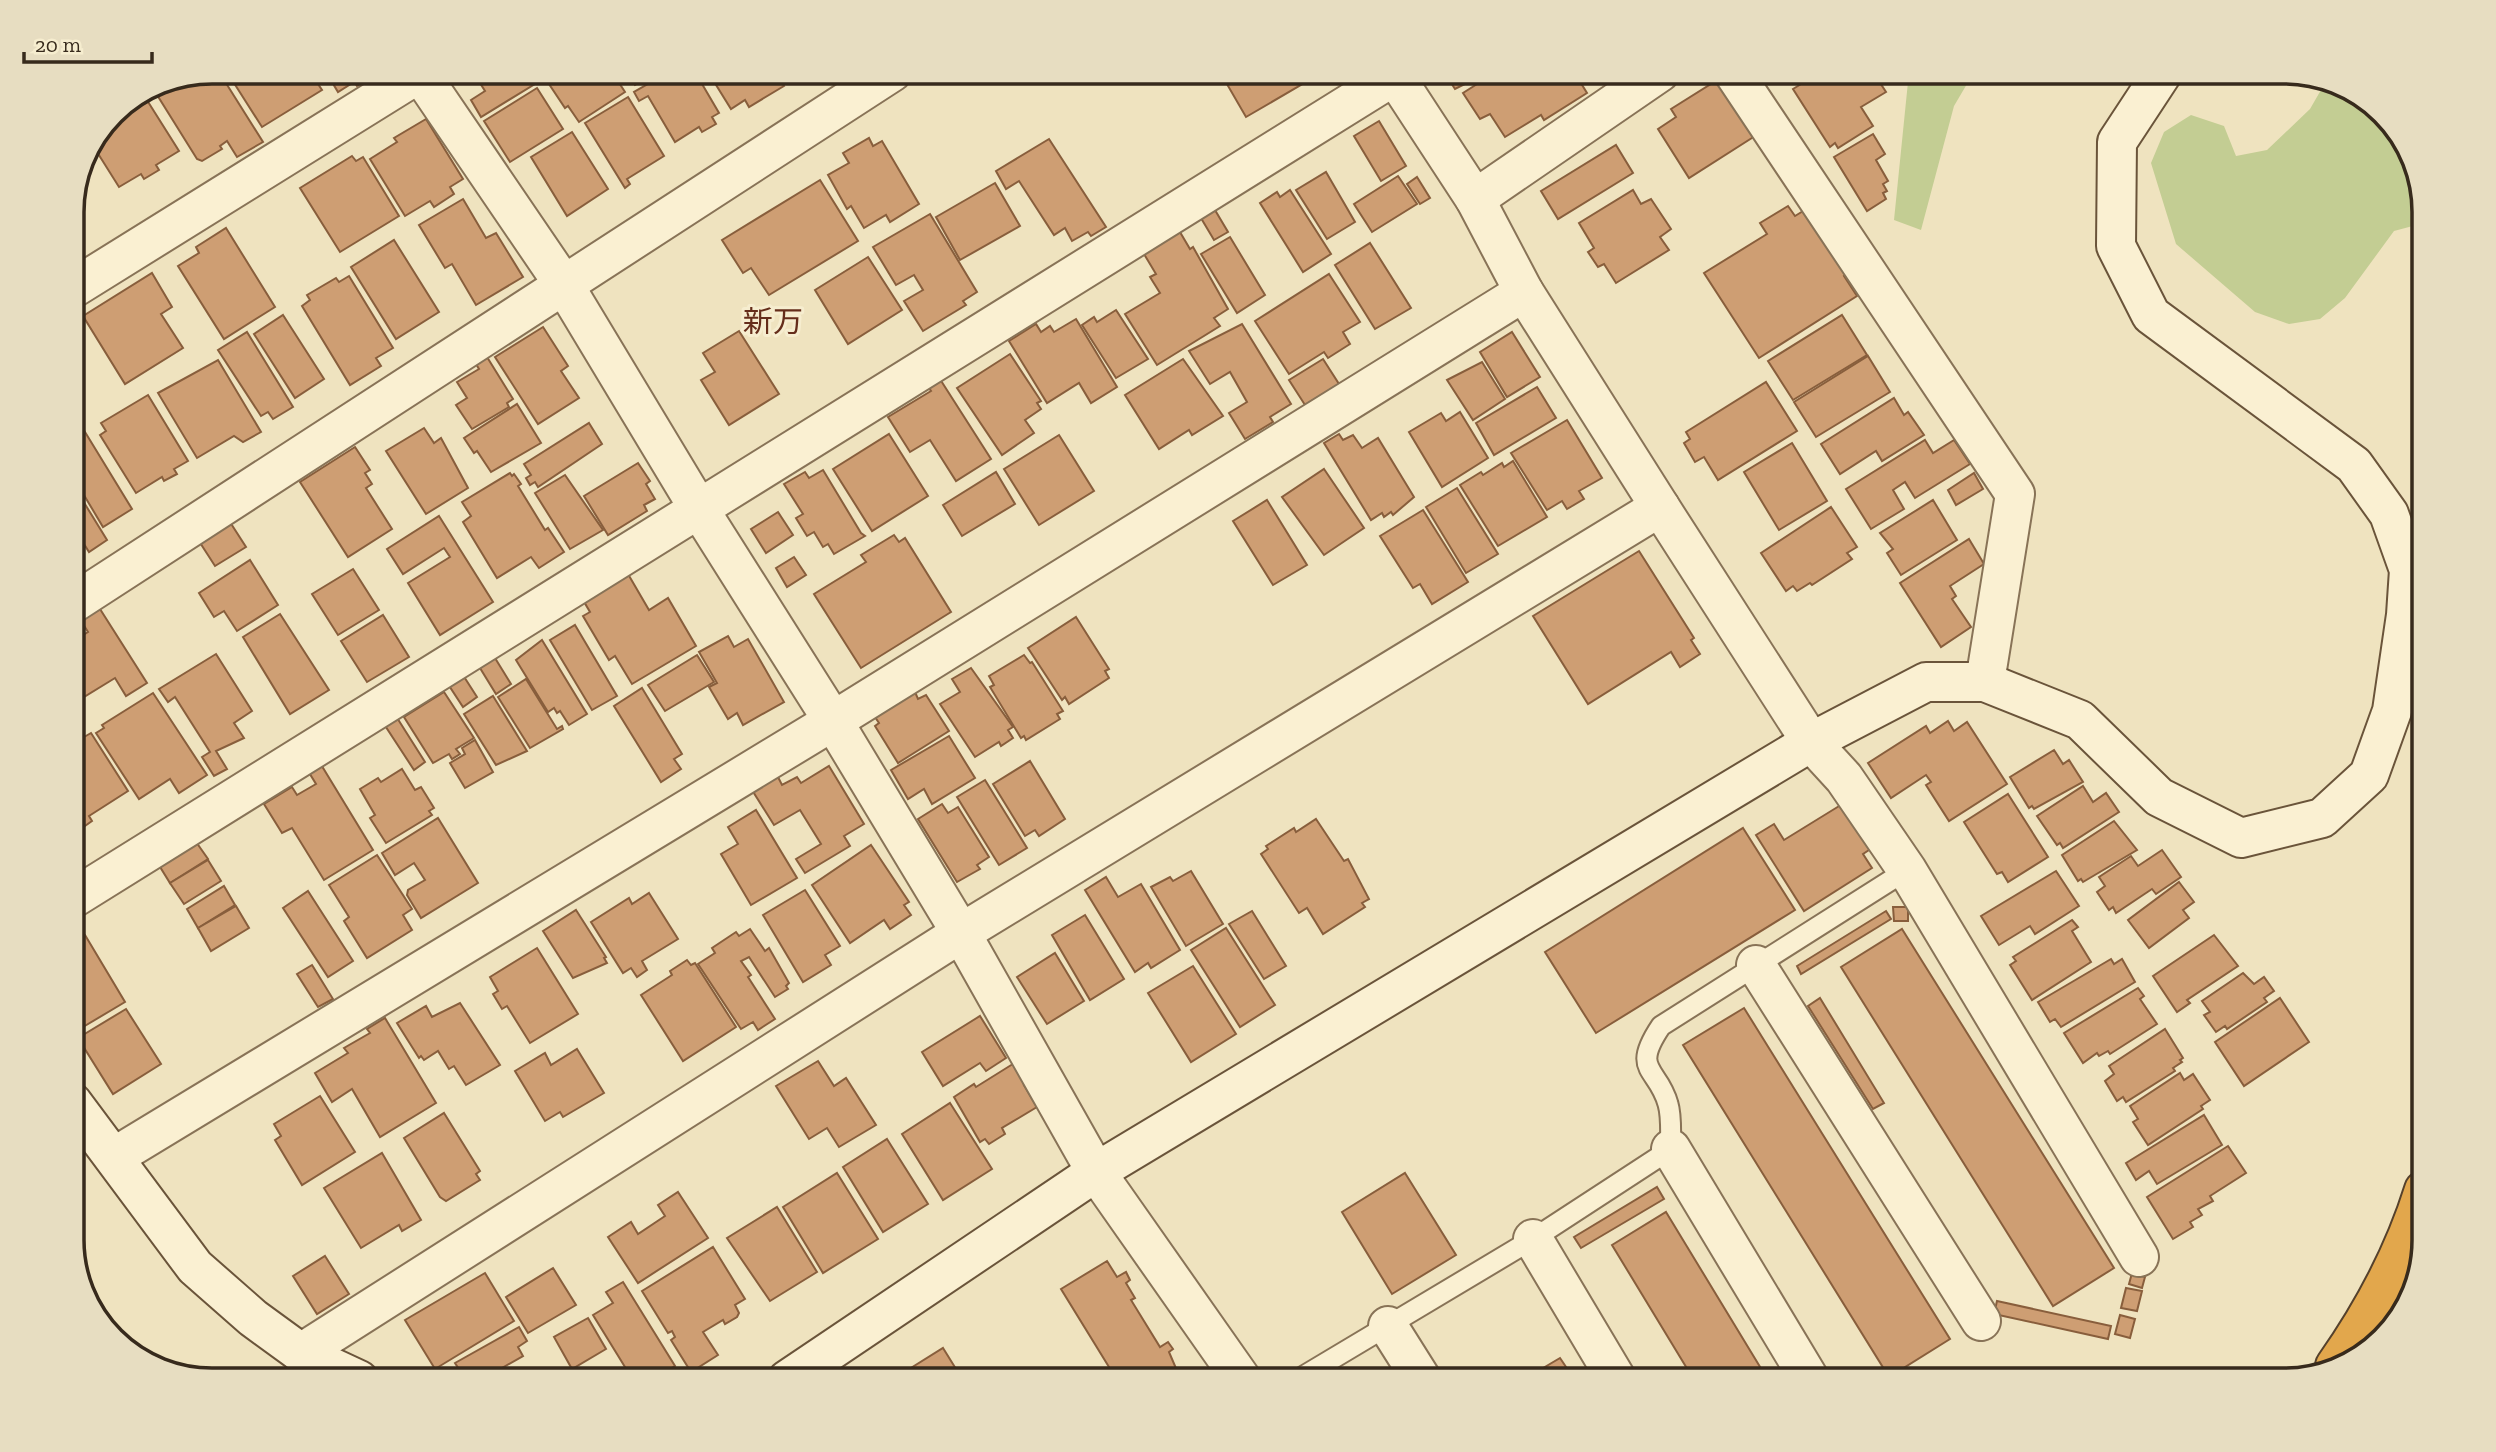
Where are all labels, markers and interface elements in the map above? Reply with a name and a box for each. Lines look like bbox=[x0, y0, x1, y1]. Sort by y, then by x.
scale bar bbox=[24, 21, 152, 65]
text: 20 m bbox=[35, 32, 81, 57]
district label: 新万 bbox=[743, 304, 803, 340]

